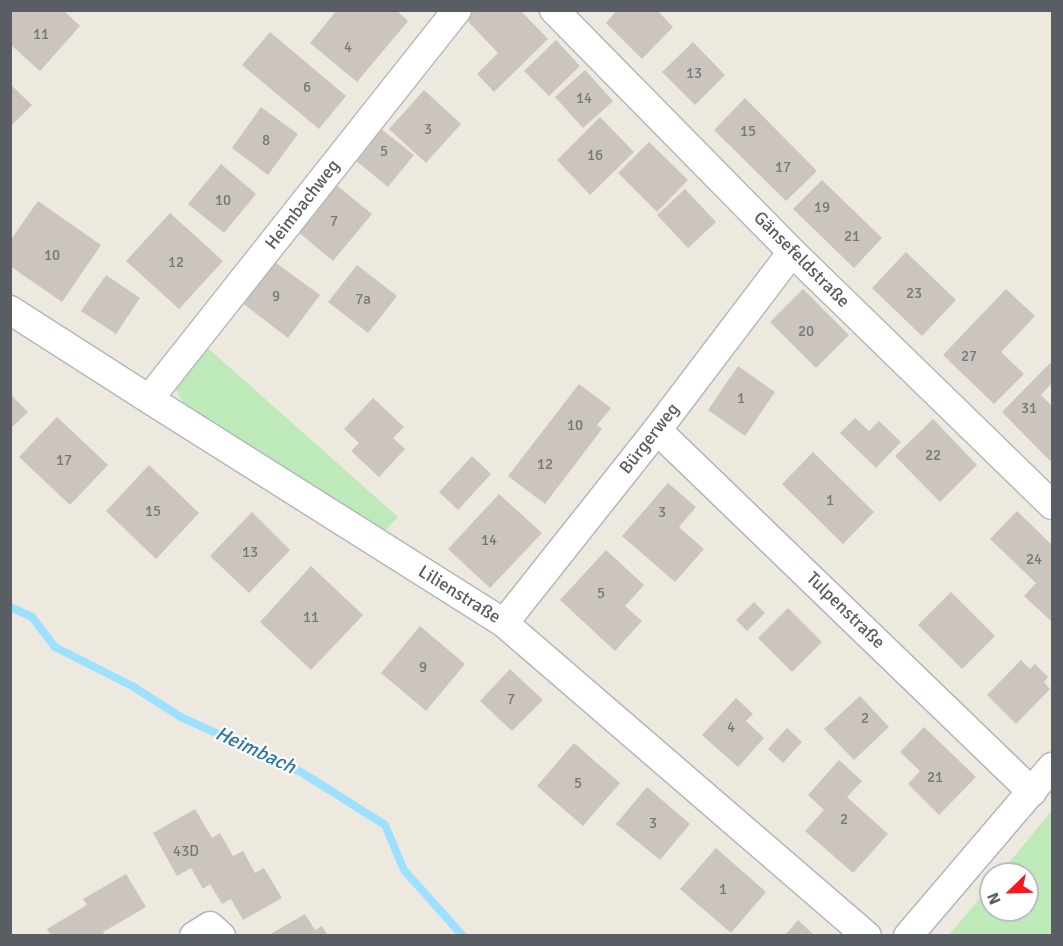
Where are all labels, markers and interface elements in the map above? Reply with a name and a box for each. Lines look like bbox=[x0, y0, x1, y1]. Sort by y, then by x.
house number: 11 bbox=[33, 26, 49, 44]
house number: 4 bbox=[344, 39, 352, 57]
house number: 13 bbox=[686, 65, 702, 83]
house number: 6 bbox=[303, 79, 311, 97]
house number: 14 bbox=[576, 90, 592, 108]
house number: 3 bbox=[424, 121, 432, 139]
house number: 15 bbox=[740, 123, 756, 141]
house number: 8 bbox=[262, 132, 270, 150]
house number: 5 bbox=[380, 143, 388, 161]
house number: 16 bbox=[587, 147, 603, 165]
street label: Heimbachweg bbox=[261, 156, 345, 254]
house number: 17 bbox=[775, 159, 791, 177]
house number: 10 bbox=[215, 192, 231, 210]
house number: 19 bbox=[814, 199, 830, 217]
street label: Gänsefeldstraße bbox=[748, 207, 854, 313]
house number: 7 bbox=[330, 213, 338, 231]
house number: 21 bbox=[844, 228, 860, 246]
house number: 10 bbox=[44, 247, 60, 265]
house number: 12 bbox=[168, 254, 184, 272]
house number: 23 bbox=[906, 285, 922, 303]
house number: 9 bbox=[272, 288, 280, 306]
house number: 7a bbox=[355, 291, 371, 309]
house number: 20 bbox=[798, 323, 814, 341]
house number: 27 bbox=[961, 348, 977, 366]
house number: 1 bbox=[737, 390, 745, 408]
street label: Bürgerweg bbox=[616, 399, 684, 479]
house number: 31 bbox=[1021, 400, 1037, 418]
house number: 10 bbox=[567, 417, 583, 435]
house number: 22 bbox=[925, 447, 941, 465]
house number: 17 bbox=[56, 452, 72, 470]
house number: 12 bbox=[537, 456, 553, 474]
house number: 1 bbox=[826, 492, 834, 510]
house number: 15 bbox=[145, 503, 161, 521]
house number: 3 bbox=[658, 504, 666, 522]
house number: 14 bbox=[481, 532, 497, 550]
house number: 13 bbox=[242, 544, 258, 562]
house number: 24 bbox=[1026, 551, 1042, 569]
street label: Lilienstraße bbox=[414, 561, 504, 629]
street label: Tulpenstraße bbox=[801, 568, 889, 654]
house number: 5 bbox=[597, 585, 605, 603]
house number: 11 bbox=[303, 609, 319, 627]
house number: 9 bbox=[419, 659, 427, 677]
house number: 7 bbox=[507, 691, 515, 709]
house number: 2 bbox=[861, 710, 869, 728]
house number: 4 bbox=[727, 719, 735, 737]
water label: Heimbach bbox=[211, 722, 299, 780]
house number: 21 bbox=[927, 769, 943, 787]
house number: 5 bbox=[574, 775, 582, 793]
house number: 2 bbox=[840, 811, 848, 829]
house number: 3 bbox=[649, 815, 657, 833]
house number: 43D bbox=[173, 843, 199, 861]
north arrow bbox=[979, 862, 1039, 922]
house number: 1 bbox=[719, 881, 727, 899]
text: N bbox=[983, 889, 1006, 907]

